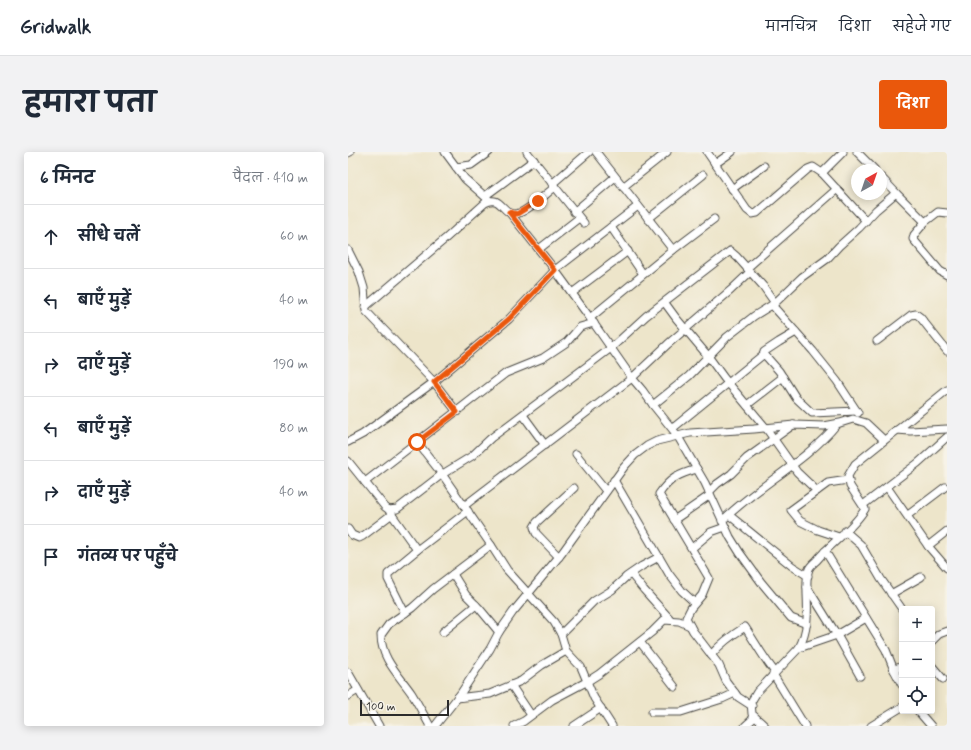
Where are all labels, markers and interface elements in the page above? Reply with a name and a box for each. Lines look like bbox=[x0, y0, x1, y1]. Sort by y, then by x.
text: Gridwalk bbox=[20, 15, 91, 40]
text: मानचित्र bbox=[766, 18, 817, 36]
text: दिशा bbox=[839, 18, 871, 36]
text: सहेजे गए bbox=[893, 18, 951, 36]
button: दिशा bbox=[879, 80, 947, 129]
text: हमारा पता bbox=[24, 86, 156, 123]
north arrow bbox=[851, 164, 887, 200]
text: 6 मिनट bbox=[40, 167, 95, 189]
text: पैदल · 410 m bbox=[233, 170, 308, 187]
route end bbox=[529, 192, 547, 210]
icon: ahead bbox=[40, 226, 62, 248]
text: सीधे चलें bbox=[78, 227, 140, 247]
text: 60 m bbox=[280, 228, 308, 245]
icon: left bbox=[40, 290, 62, 312]
text: बाएँ मुड़ें bbox=[78, 291, 131, 311]
text: 40 m bbox=[279, 292, 308, 309]
icon: right bbox=[40, 354, 62, 376]
text: दाएँ मुड़ें bbox=[78, 355, 130, 375]
text: 190 m bbox=[273, 356, 308, 373]
icon: left bbox=[40, 418, 62, 440]
text: बाएँ मुड़ें bbox=[78, 419, 131, 439]
text: 80 m bbox=[279, 420, 308, 437]
route start bbox=[408, 433, 426, 451]
icon: right bbox=[40, 482, 62, 504]
text: दाएँ मुड़ें bbox=[78, 483, 130, 503]
text: 40 m bbox=[279, 484, 308, 501]
icon: arrive bbox=[40, 546, 62, 568]
text: गंतव्य पर पहुँचे bbox=[78, 547, 177, 567]
map controls bbox=[899, 606, 935, 714]
button: + bbox=[899, 606, 935, 642]
button: − bbox=[899, 642, 935, 678]
button: locate bbox=[899, 678, 935, 714]
scale bar bbox=[360, 698, 449, 717]
text: 100 m bbox=[366, 700, 396, 714]

